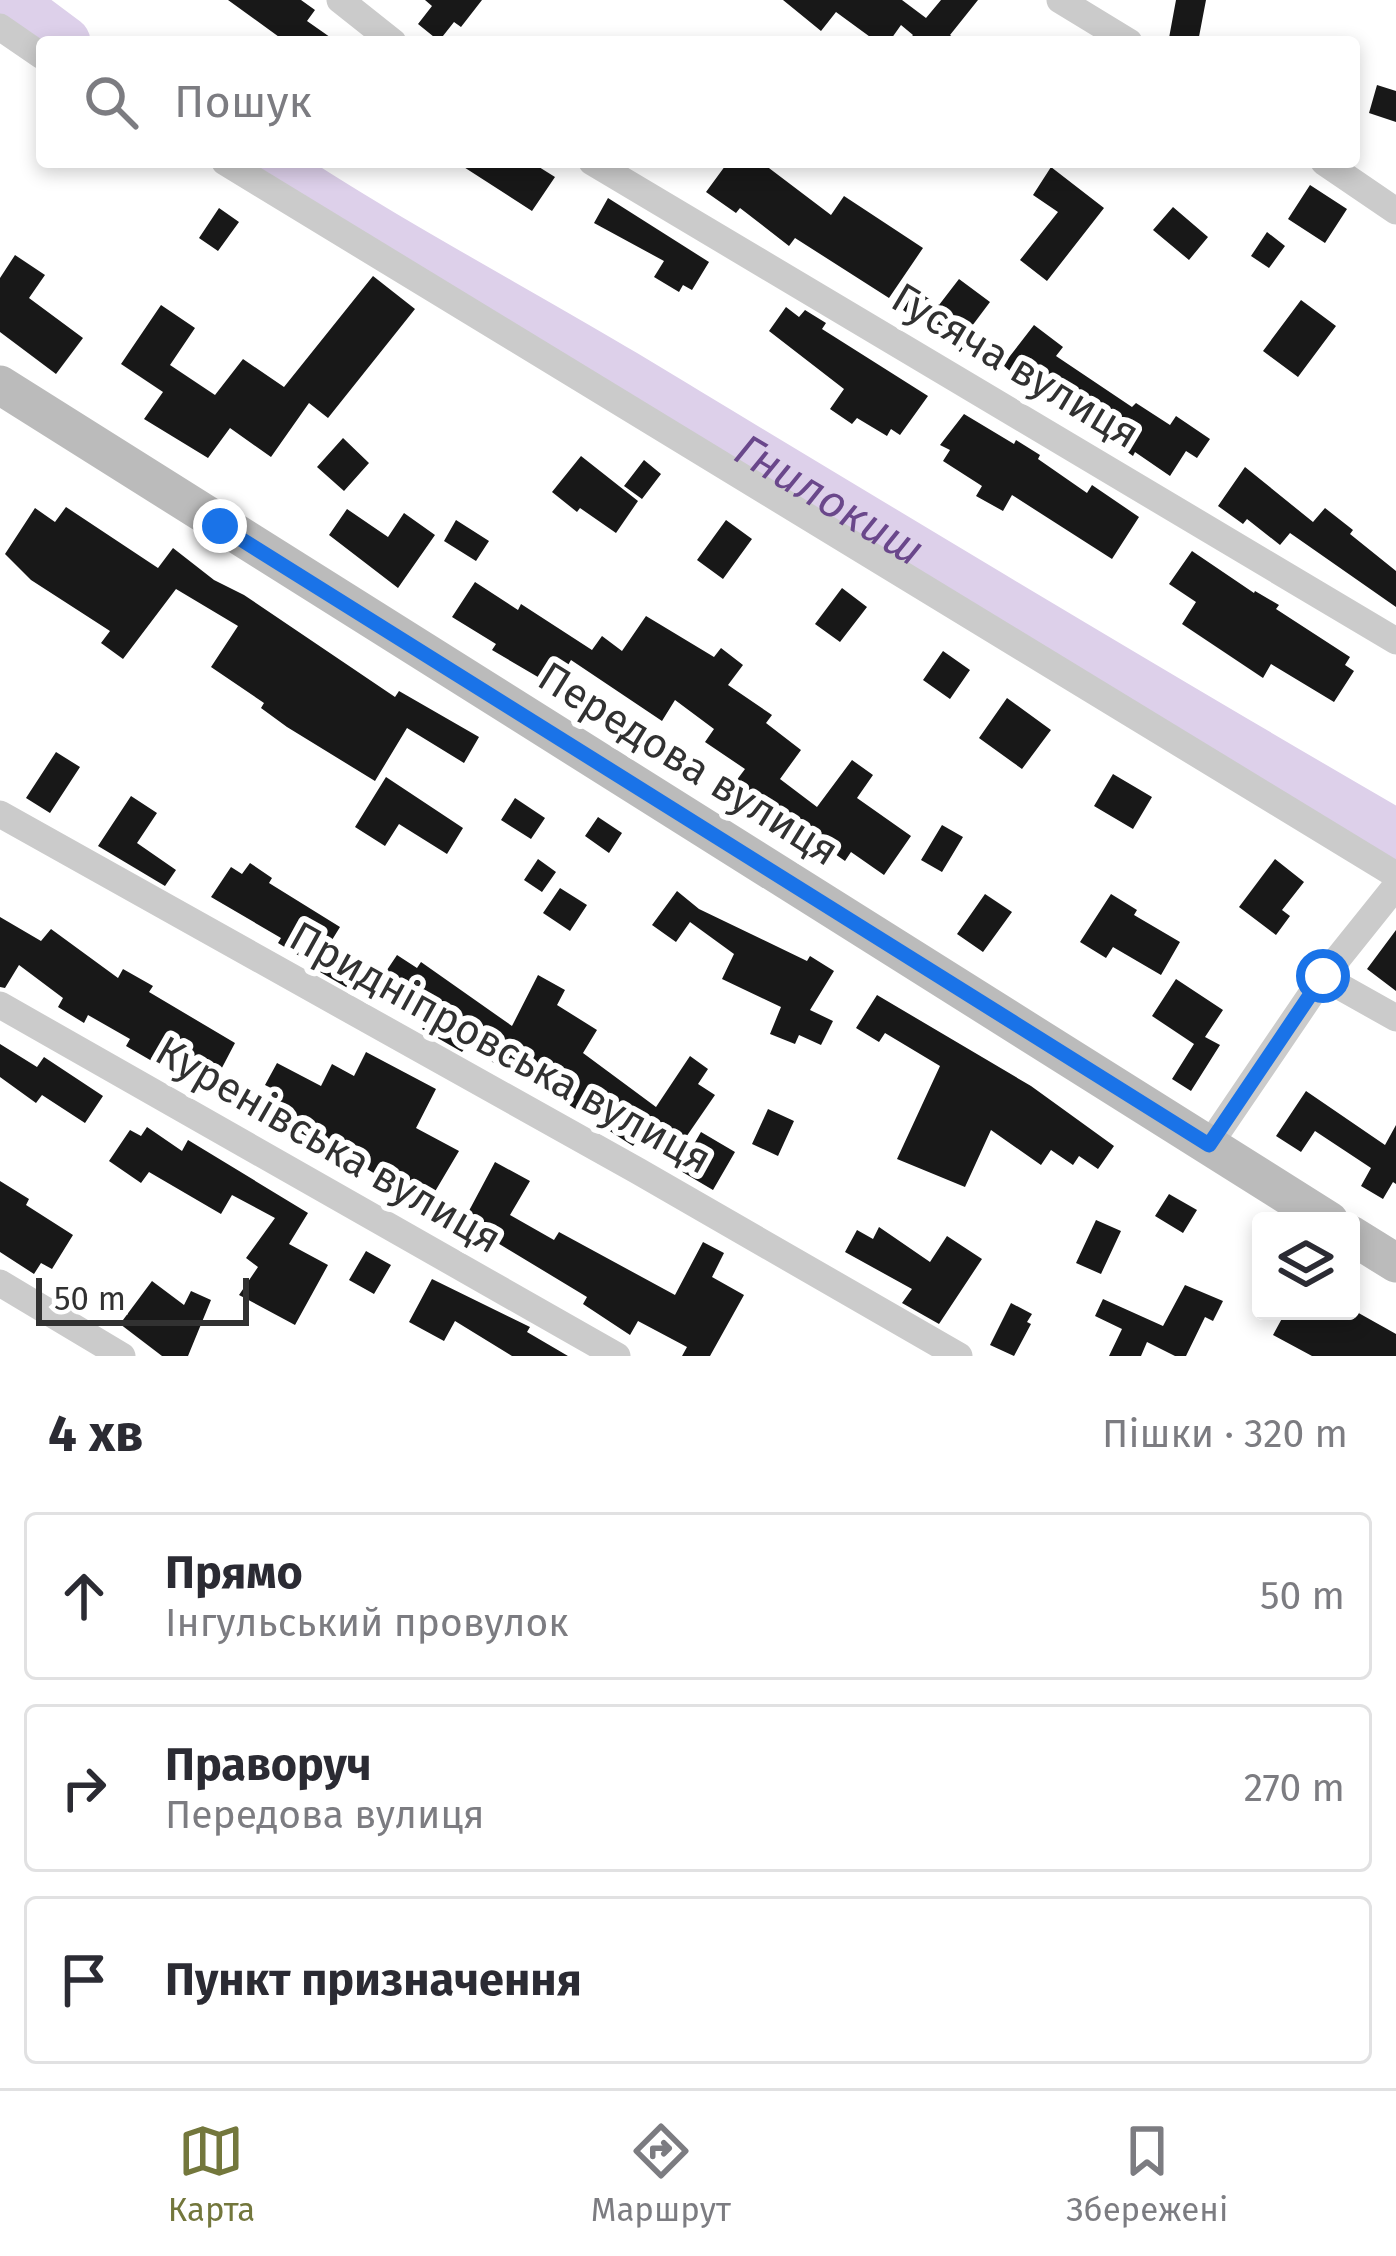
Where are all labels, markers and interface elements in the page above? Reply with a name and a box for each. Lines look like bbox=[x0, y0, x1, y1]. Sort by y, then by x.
search box bbox=[36, 36, 1360, 168]
icon: search bbox=[78, 69, 144, 135]
text: Пошук bbox=[174, 75, 312, 129]
street label: Гусяча вулиця bbox=[883, 273, 1148, 459]
water label: Гнилокиш bbox=[725, 422, 934, 578]
route end bbox=[193, 499, 247, 553]
street label: Передова вулиця bbox=[529, 651, 848, 876]
street label: Придніпровська вулиця bbox=[281, 911, 720, 1185]
route start bbox=[1296, 949, 1350, 1003]
street label: Куренівська вулиця bbox=[147, 1026, 510, 1264]
map controls bbox=[1252, 1212, 1360, 1320]
button: layers bbox=[1252, 1212, 1360, 1320]
scale bar bbox=[36, 1272, 249, 1325]
text: 50 m bbox=[54, 1279, 126, 1319]
text: 4 хв bbox=[48, 1403, 143, 1465]
text: Пішки · 320 m bbox=[1102, 1411, 1348, 1457]
text: Прямо bbox=[165, 1546, 303, 1600]
icon: ahead bbox=[51, 1563, 117, 1629]
text: 50 m bbox=[1260, 1573, 1345, 1619]
text: Інгульський провулок bbox=[165, 1600, 569, 1646]
text: Праворуч bbox=[165, 1738, 372, 1792]
icon: right bbox=[51, 1755, 117, 1821]
text: 270 m bbox=[1244, 1765, 1345, 1811]
text: Передова вулиця bbox=[165, 1792, 485, 1838]
icon: arrive bbox=[51, 1947, 117, 2013]
text: Пункт призначення bbox=[165, 1953, 582, 2007]
tab: Карта bbox=[168, 2118, 255, 2230]
tab: Маршрут bbox=[591, 2118, 731, 2230]
tab: Збережені bbox=[1066, 2118, 1228, 2230]

